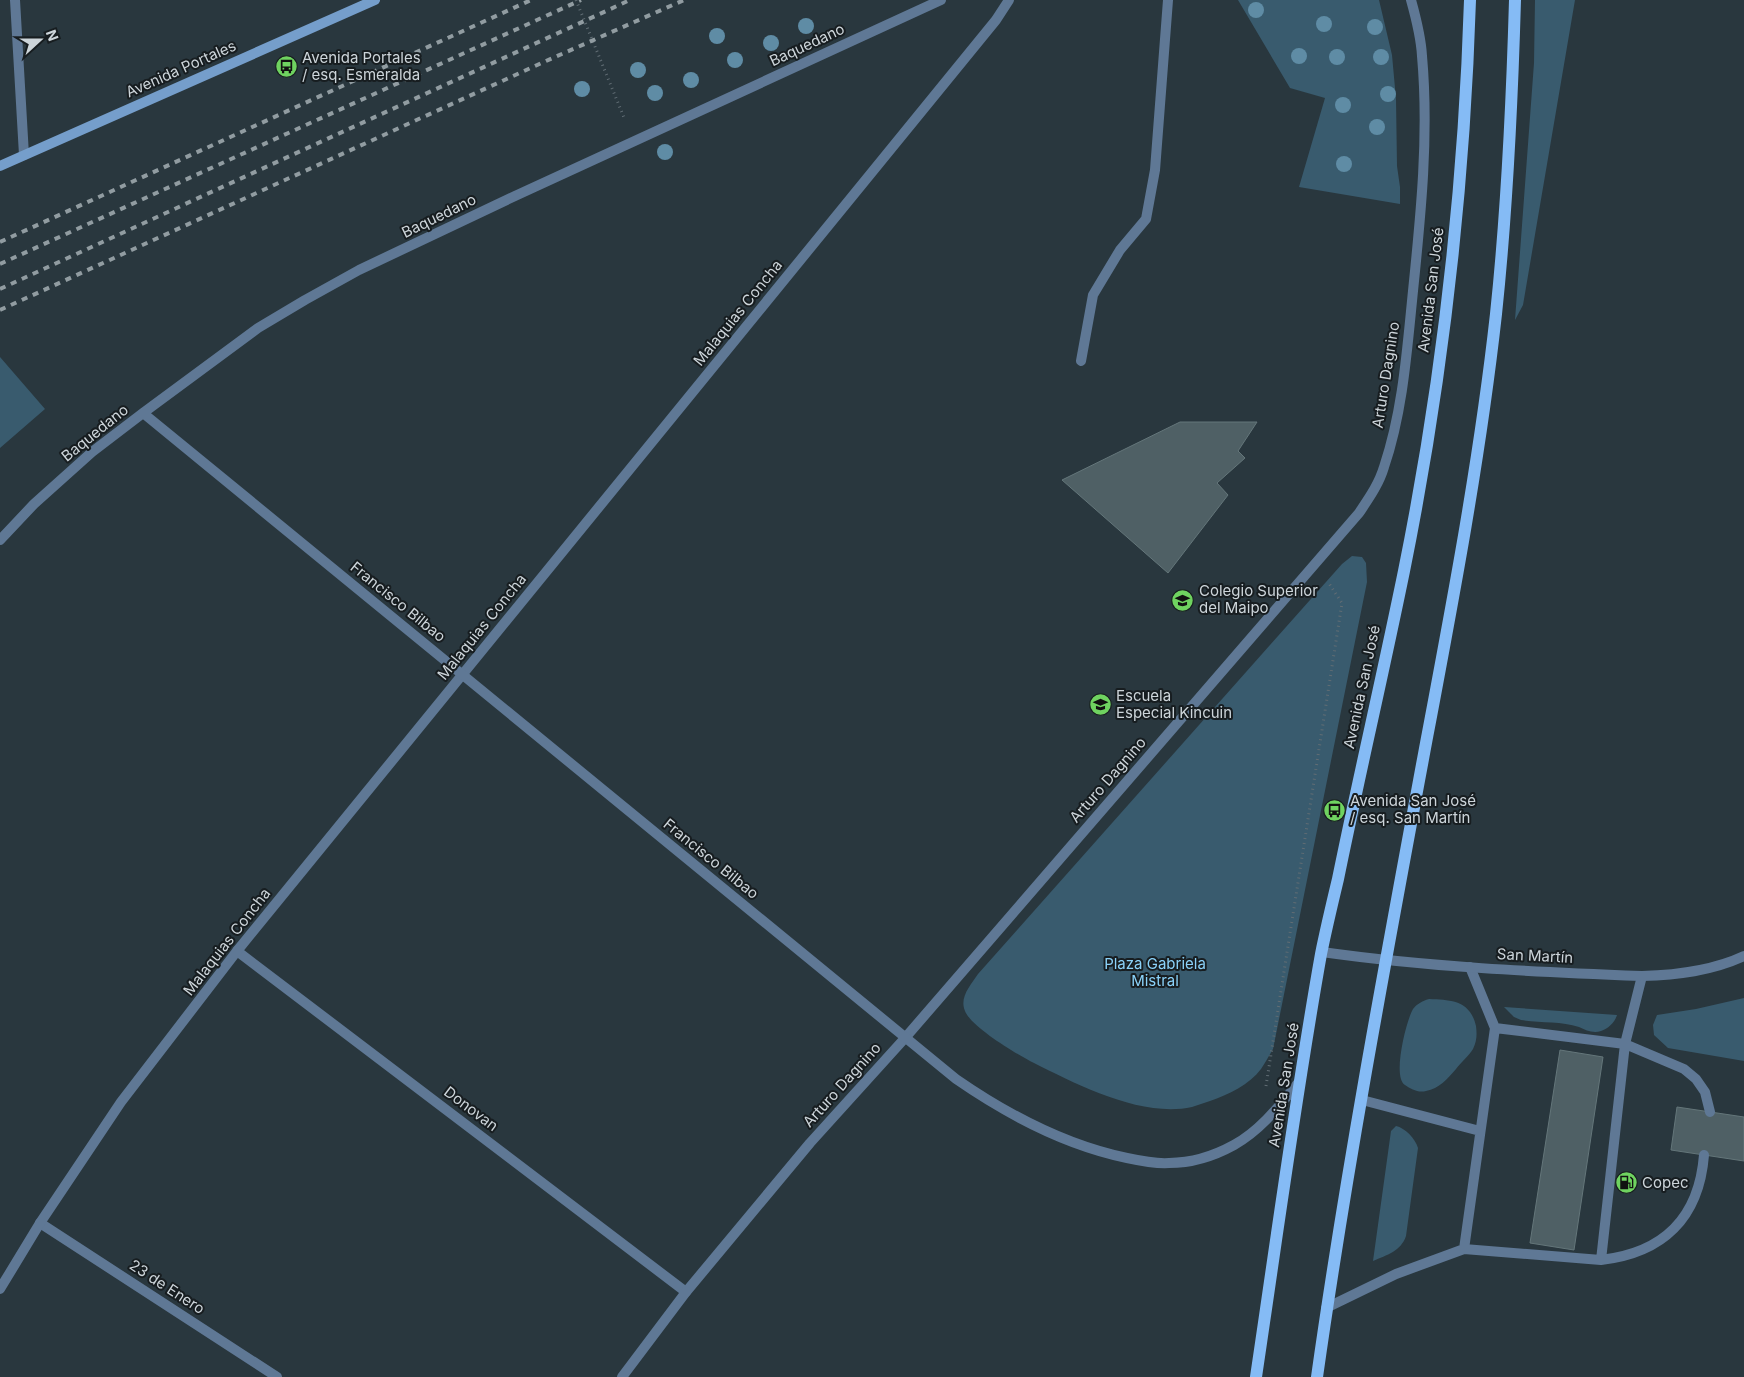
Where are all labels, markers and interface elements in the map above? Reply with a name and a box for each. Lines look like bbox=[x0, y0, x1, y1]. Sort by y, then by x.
north arrow bbox=[15, 15, 65, 65]
street label: Baquedano bbox=[766, 19, 847, 70]
text: N bbox=[43, 27, 62, 43]
street label: Avenida Portales bbox=[123, 36, 239, 101]
place label: Avenida Portales / esq. Esmeralda bbox=[302, 48, 421, 84]
bus stop icon: Avenida Portales / esq. Esmeralda bbox=[274, 55, 298, 79]
street label: Baquedano bbox=[398, 189, 479, 242]
street label: Avenida San José bbox=[1413, 226, 1448, 354]
street label: Malaquias Concha bbox=[689, 256, 786, 370]
street label: Arturo Dagnino bbox=[1368, 320, 1403, 429]
street label: Baquedano bbox=[57, 400, 132, 465]
street label: Francisco Bilbao bbox=[347, 557, 450, 646]
street label: Malaquias Concha bbox=[433, 570, 530, 684]
place label: Colegio Superior del Maipo bbox=[1199, 581, 1318, 617]
school or university icon: Colegio Superior del Maipo bbox=[1171, 588, 1195, 612]
street label: Avenida San José bbox=[1339, 623, 1384, 750]
place label: Escuela Especial Kincuin bbox=[1116, 686, 1232, 722]
school or university icon: Escuela Especial Kincuin bbox=[1088, 693, 1112, 717]
street label: Arturo Dagnino bbox=[1065, 733, 1150, 826]
place label: Avenida San José / esq. San Martín bbox=[1350, 791, 1476, 827]
bus stop icon: Avenida San José / esq. San Martín bbox=[1322, 798, 1346, 822]
street label: Francisco Bilbao bbox=[660, 814, 763, 903]
street label: Malaquias Concha bbox=[179, 884, 274, 999]
street label: San Martín bbox=[1496, 944, 1574, 967]
park label: Plaza Gabriela Mistral bbox=[1104, 954, 1206, 990]
street label: Avenida San José bbox=[1264, 1021, 1303, 1149]
street label: Arturo Dagnino bbox=[799, 1038, 885, 1131]
street label: Donovan bbox=[440, 1082, 502, 1135]
fuel station icon: Copec bbox=[1614, 1171, 1638, 1195]
place label: Copec bbox=[1642, 1173, 1688, 1192]
street label: 23 de Enero bbox=[126, 1255, 208, 1318]

